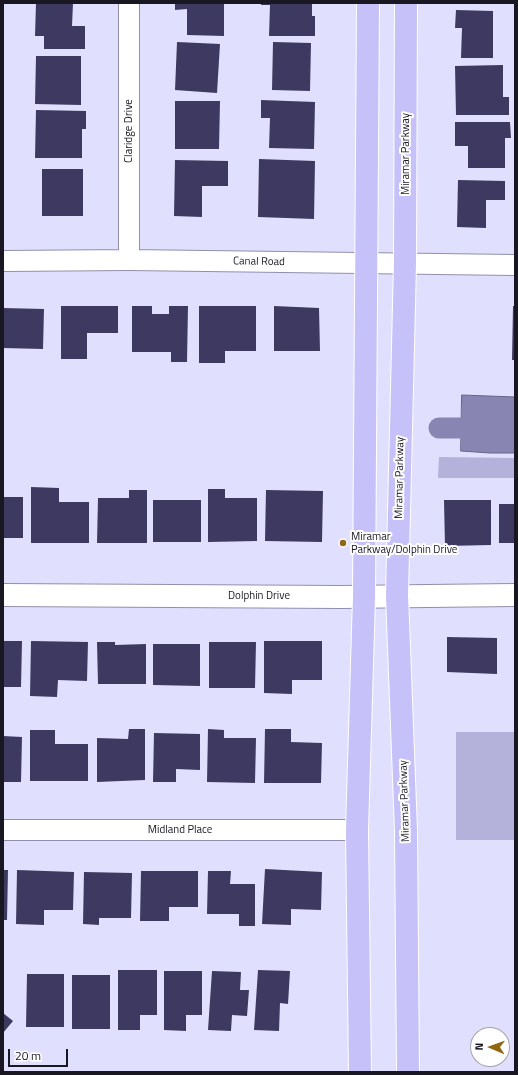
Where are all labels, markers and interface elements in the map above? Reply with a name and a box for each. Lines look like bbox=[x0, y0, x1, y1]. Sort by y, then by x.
street label: Claridge Drive bbox=[122, 99, 136, 163]
street label: Miramar Parkway bbox=[399, 113, 413, 195]
street label: Canal Road bbox=[233, 255, 285, 269]
street label: Miramar Parkway bbox=[393, 437, 407, 519]
place label: Miramar Parkway/Dolphin Drive bbox=[351, 530, 457, 556]
marker: Miramar Parkway/Dolphin Drive bbox=[338, 538, 348, 548]
street label: Dolphin Drive bbox=[228, 589, 290, 603]
street label: Miramar Parkway bbox=[397, 760, 413, 842]
street label: Midland Place bbox=[148, 823, 212, 837]
north arrow bbox=[470, 1027, 510, 1067]
scale bar bbox=[10, 1041, 70, 1067]
text: N bbox=[471, 1043, 487, 1051]
text: 20 m bbox=[15, 1046, 41, 1065]

